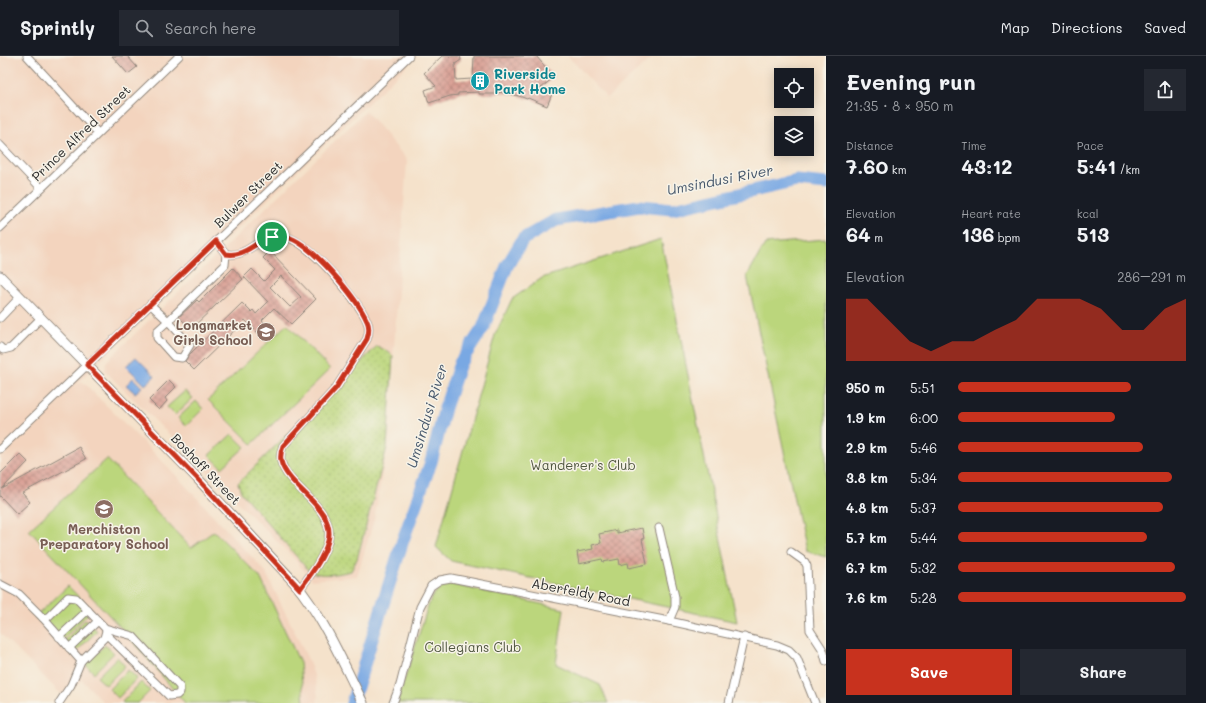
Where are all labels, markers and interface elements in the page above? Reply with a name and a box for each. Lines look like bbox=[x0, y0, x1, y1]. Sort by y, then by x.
search box bbox=[119, 10, 399, 46]
text: Sprintly bbox=[20, 15, 95, 40]
icon: search bbox=[133, 17, 155, 39]
text: Search here bbox=[165, 18, 256, 38]
text: Map bbox=[1001, 18, 1029, 37]
text: Directions bbox=[1051, 18, 1122, 37]
text: Saved bbox=[1144, 18, 1186, 37]
place label: Riverside Park Home bbox=[494, 65, 566, 97]
text: Evening run bbox=[846, 67, 976, 96]
map controls bbox=[774, 68, 814, 156]
button: locate bbox=[774, 68, 814, 108]
button: share bbox=[1144, 69, 1186, 111]
building icon: Riverside Park Home bbox=[469, 70, 491, 92]
street label: Prince Alfred Street bbox=[28, 81, 134, 184]
text: 21:35 · 8 × 950 m bbox=[846, 97, 953, 114]
button: layers bbox=[774, 116, 814, 156]
text: Distance bbox=[846, 138, 893, 153]
text: Time bbox=[961, 138, 986, 153]
text: Pace bbox=[1077, 138, 1104, 153]
text: 7.60 bbox=[846, 153, 888, 179]
text: 43:12 bbox=[961, 153, 1012, 179]
text: 5:41 bbox=[1077, 153, 1116, 179]
street label: Bulwer Street bbox=[210, 157, 286, 231]
water label: Umsindusi River bbox=[665, 160, 775, 199]
text: km bbox=[888, 162, 906, 177]
text: /km bbox=[1116, 162, 1140, 177]
text: Elevation bbox=[846, 206, 895, 221]
text: Heart rate bbox=[961, 206, 1021, 221]
text: kcal bbox=[1077, 206, 1099, 221]
pin bbox=[255, 220, 289, 254]
text: 64 bbox=[846, 221, 871, 247]
text: 136 bbox=[961, 221, 994, 247]
text: 513 bbox=[1077, 221, 1109, 247]
icon: arrive bbox=[261, 226, 283, 248]
text: m bbox=[871, 230, 883, 245]
text: bpm bbox=[994, 230, 1020, 245]
text: Elevation bbox=[846, 268, 904, 285]
text: 286–291 m bbox=[1117, 268, 1186, 285]
place label: Longmarket Girls School bbox=[173, 316, 252, 348]
school or university icon: Longmarket Girls School bbox=[255, 321, 277, 343]
water label: Umsindusi River bbox=[402, 362, 451, 470]
text: 950 m bbox=[846, 379, 885, 396]
text: 5:51 bbox=[910, 379, 935, 396]
text: 1.9 km bbox=[846, 409, 886, 426]
text: 6:00 bbox=[910, 409, 938, 426]
street label: Boshoff Street bbox=[168, 429, 245, 508]
text: 2.9 km bbox=[846, 439, 887, 456]
text: 5:46 bbox=[910, 439, 937, 456]
park label: Wanderer's Club bbox=[530, 456, 636, 473]
text: 3.8 km bbox=[846, 469, 888, 486]
text: 5:34 bbox=[910, 469, 937, 486]
school or university icon: Merchiston Preparatory School bbox=[93, 498, 115, 520]
text: 4.8 km bbox=[846, 499, 888, 516]
text: 5:37 bbox=[910, 499, 936, 516]
place label: Merchiston Preparatory School bbox=[39, 520, 169, 553]
text: 5.7 km bbox=[846, 529, 887, 546]
text: 5:44 bbox=[910, 529, 937, 546]
text: 6.7 km bbox=[846, 559, 887, 576]
text: 5:32 bbox=[910, 559, 936, 576]
street label: Aberfeldy Road bbox=[530, 574, 632, 609]
text: 7.6 km bbox=[846, 589, 887, 606]
text: 5:28 bbox=[910, 589, 937, 606]
park label: Collegians Club bbox=[425, 638, 521, 655]
button: Save bbox=[846, 649, 1012, 695]
button: Share bbox=[1020, 649, 1186, 695]

